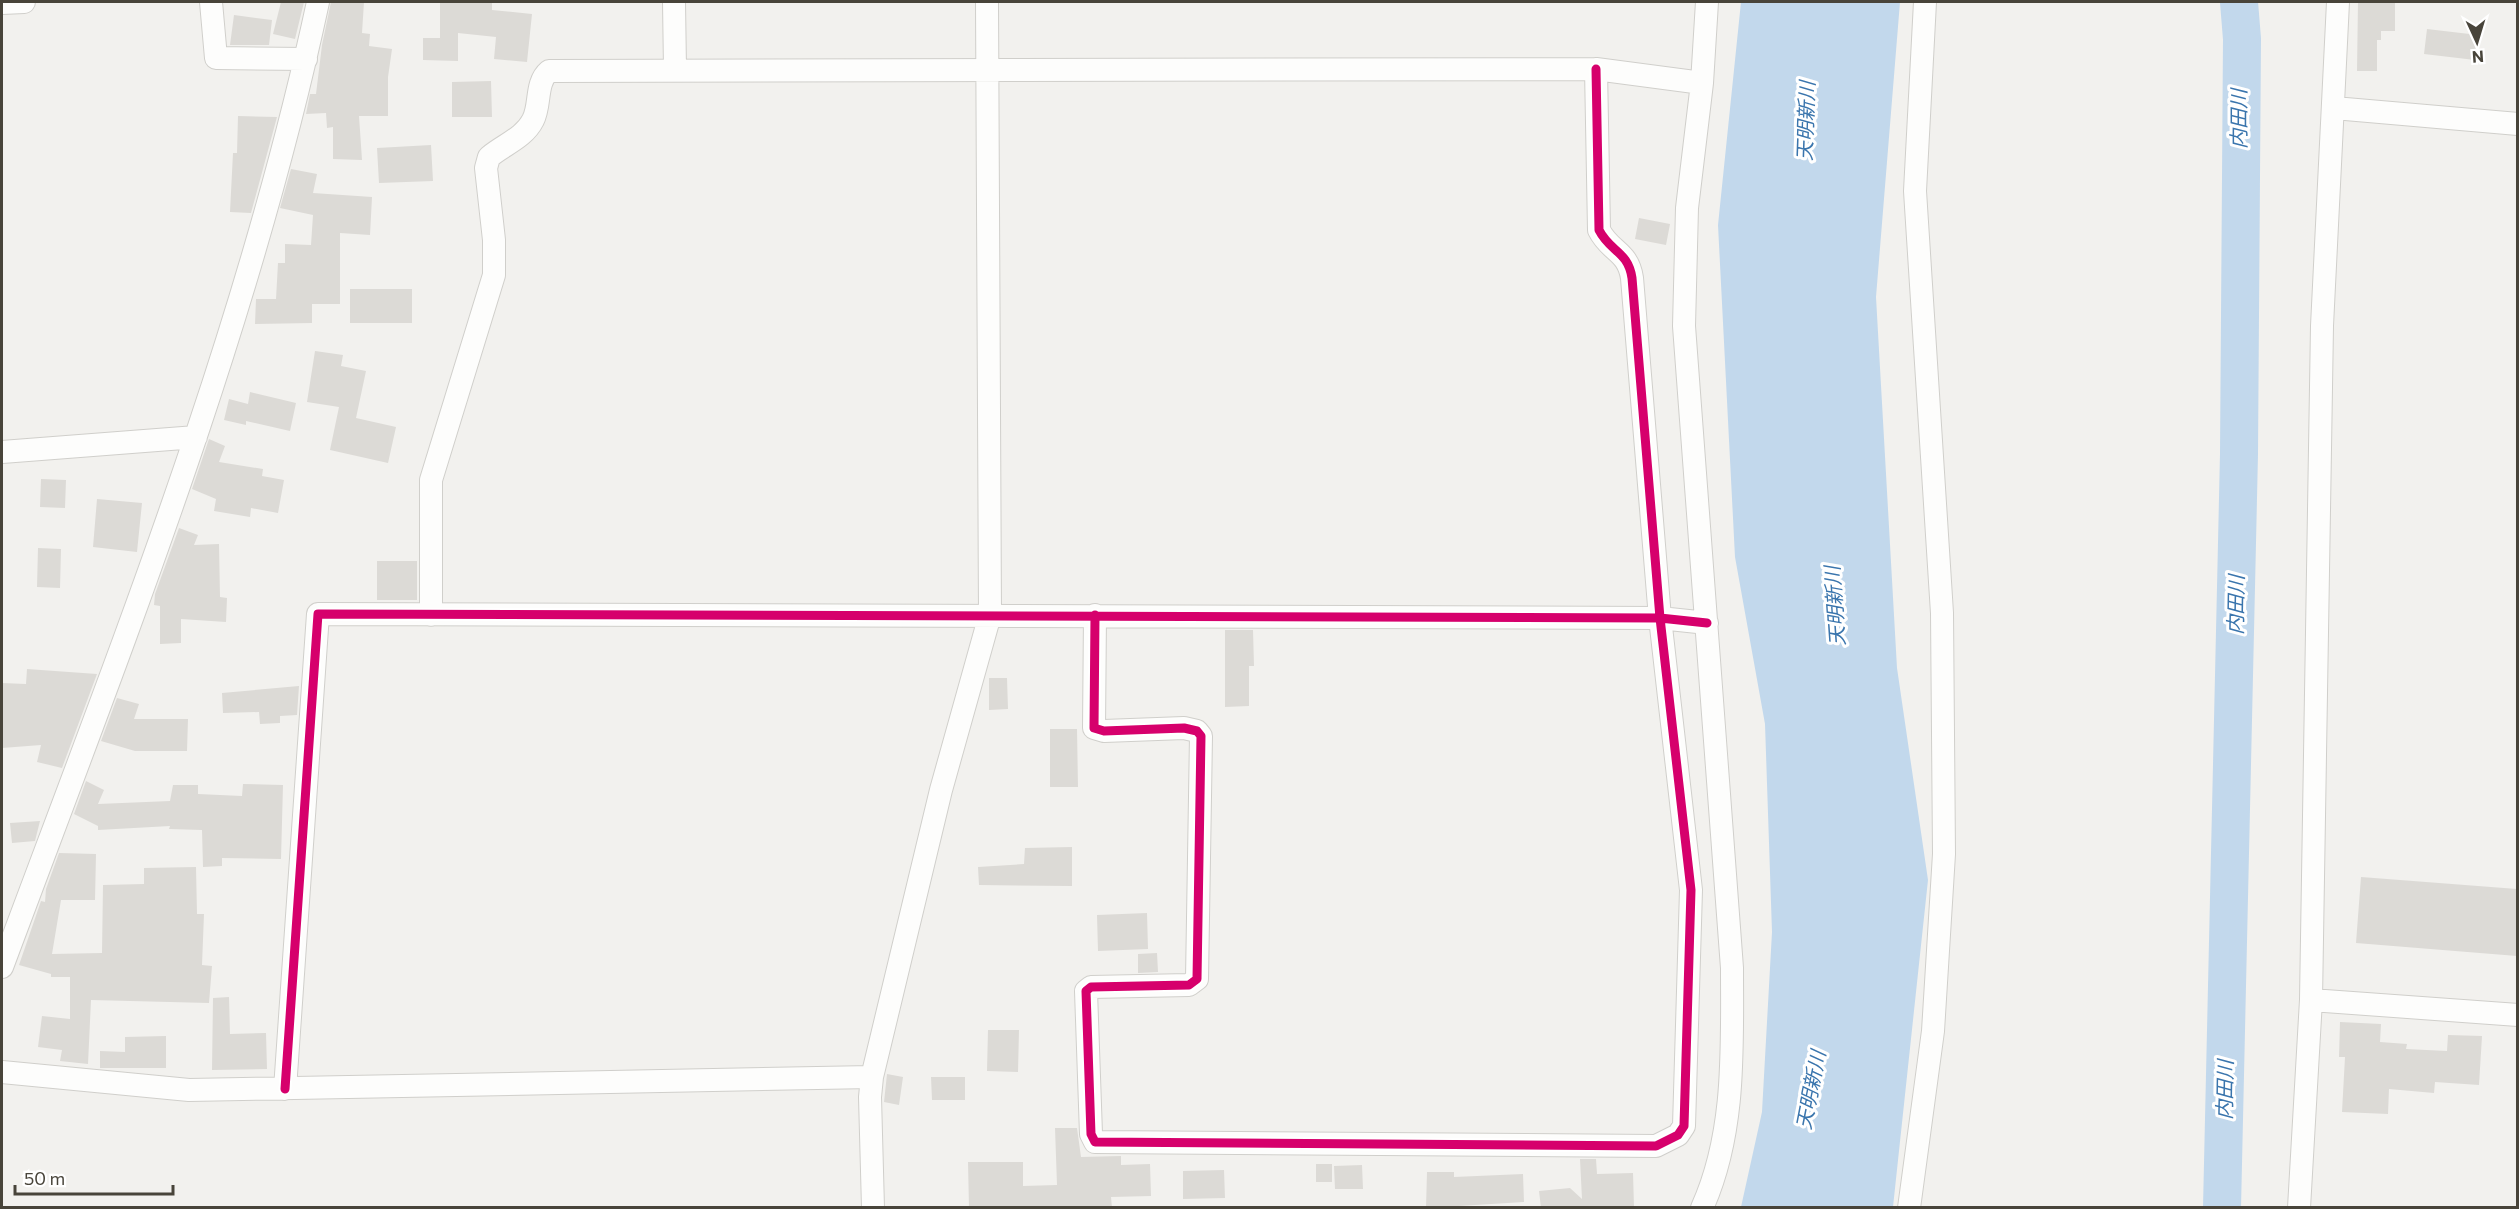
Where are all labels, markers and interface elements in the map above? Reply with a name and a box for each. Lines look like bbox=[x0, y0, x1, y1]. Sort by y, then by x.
north arrow bbox=[2447, 12, 2507, 72]
text: N bbox=[2471, 48, 2485, 67]
water label: 天明新川 bbox=[1792, 79, 1818, 161]
water label: 内田川 bbox=[2226, 87, 2250, 149]
water label: 天明新川 bbox=[1819, 563, 1849, 647]
water label: 内田川 bbox=[2222, 573, 2248, 635]
water label: 天明新川 bbox=[1791, 1046, 1830, 1131]
water label: 内田川 bbox=[2211, 1058, 2237, 1120]
scale bar bbox=[15, 1158, 172, 1196]
text: 50 m bbox=[24, 1167, 65, 1189]

